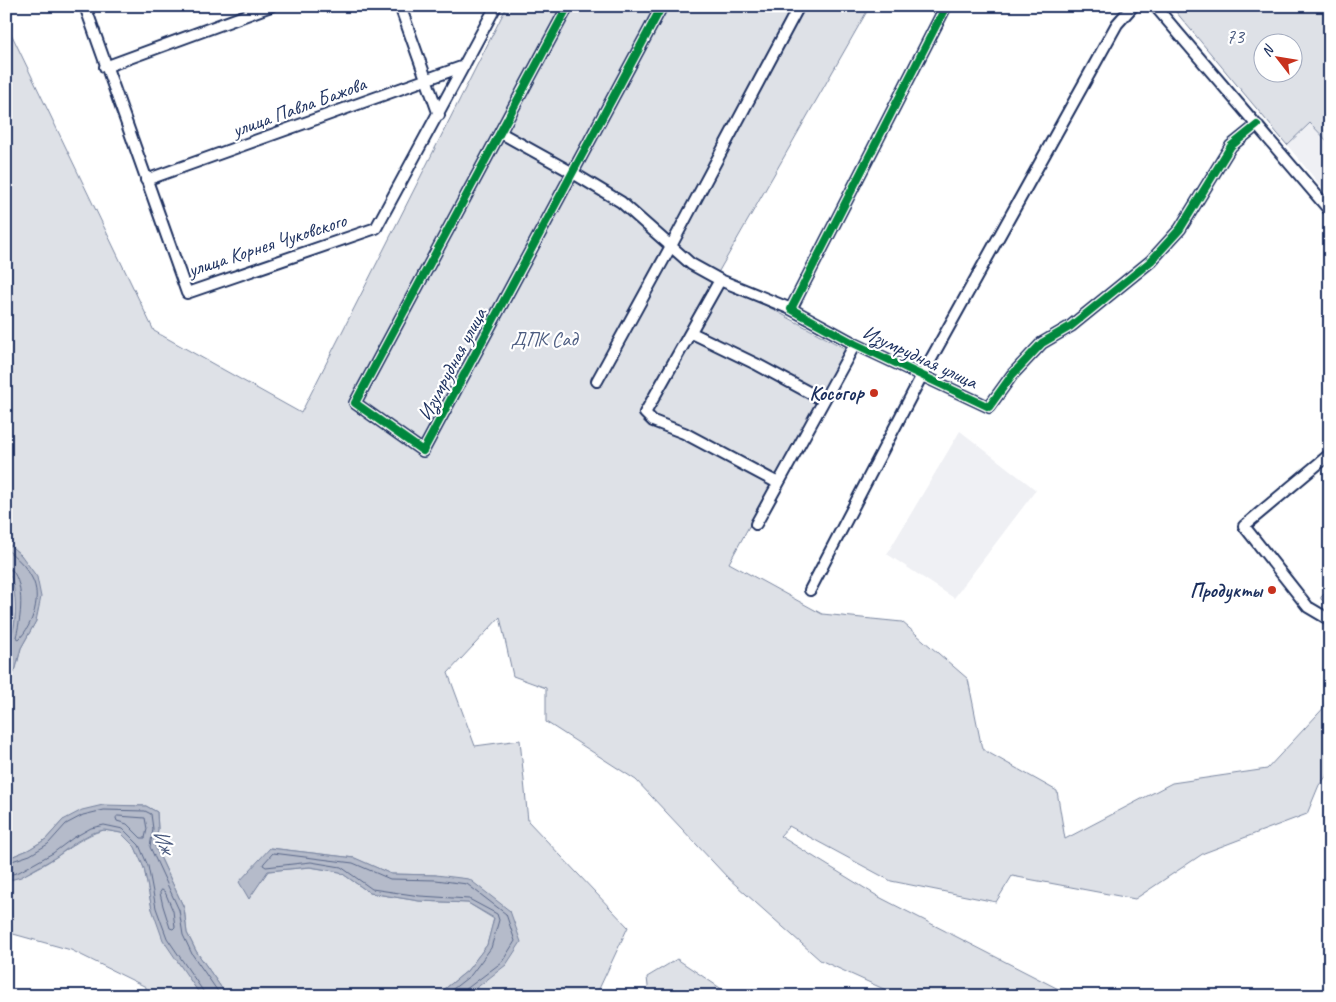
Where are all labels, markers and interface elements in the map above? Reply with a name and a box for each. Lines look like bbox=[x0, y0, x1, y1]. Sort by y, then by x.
park label: 73 bbox=[1226, 24, 1246, 49]
north arrow bbox=[1254, 32, 1304, 82]
text: N bbox=[1258, 41, 1278, 60]
street label: улица Павла Бажова bbox=[228, 71, 371, 143]
street label: улица Корнея Чуковского bbox=[184, 207, 350, 283]
street label: Изумрудная улица bbox=[412, 302, 494, 425]
street label: Изумрудная улица bbox=[858, 320, 982, 396]
park label: ДПК Сад bbox=[511, 327, 579, 352]
place label: Косогор bbox=[810, 381, 866, 406]
marker: Косогор bbox=[868, 387, 880, 399]
place label: Продукты bbox=[1190, 578, 1264, 604]
marker: Продукты bbox=[1266, 584, 1278, 596]
water label: Иж bbox=[147, 824, 183, 861]

